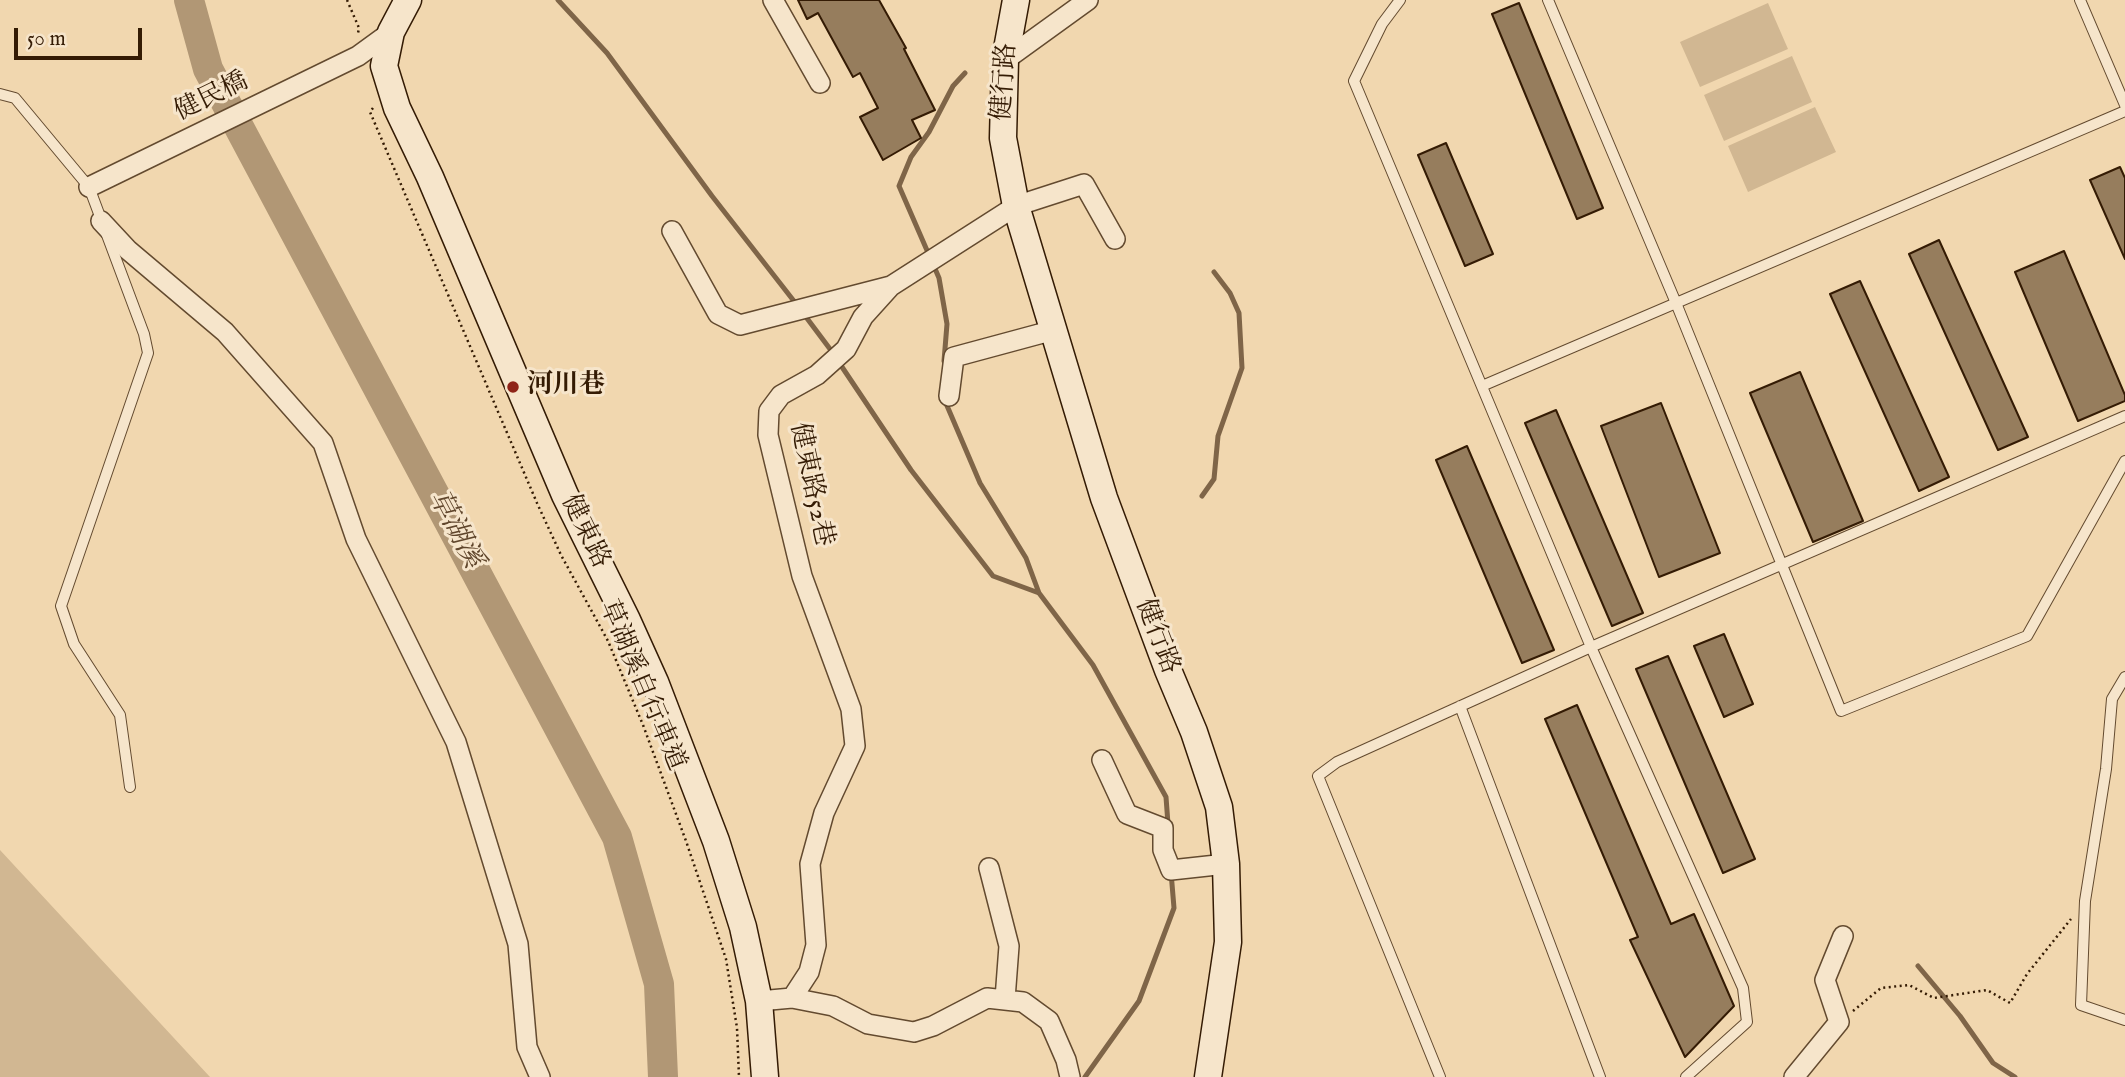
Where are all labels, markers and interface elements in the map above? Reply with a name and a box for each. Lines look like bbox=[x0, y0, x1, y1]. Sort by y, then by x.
scale bar bbox=[18, 14, 145, 58]
text: 50 m bbox=[27, 26, 66, 53]
street label: 健行路 bbox=[988, 42, 1024, 122]
street label: 健民橋 bbox=[170, 67, 254, 129]
place label: 河川巷 bbox=[527, 371, 605, 403]
marker: 河川巷 bbox=[505, 379, 521, 395]
street label: 健東路52巷 bbox=[782, 420, 838, 550]
water label: 草湖溪 bbox=[419, 485, 489, 575]
street label: 健東路 bbox=[553, 490, 615, 574]
street label: 健行路 bbox=[1127, 595, 1185, 679]
street label: 草湖溪自行車道 bbox=[591, 596, 691, 776]

